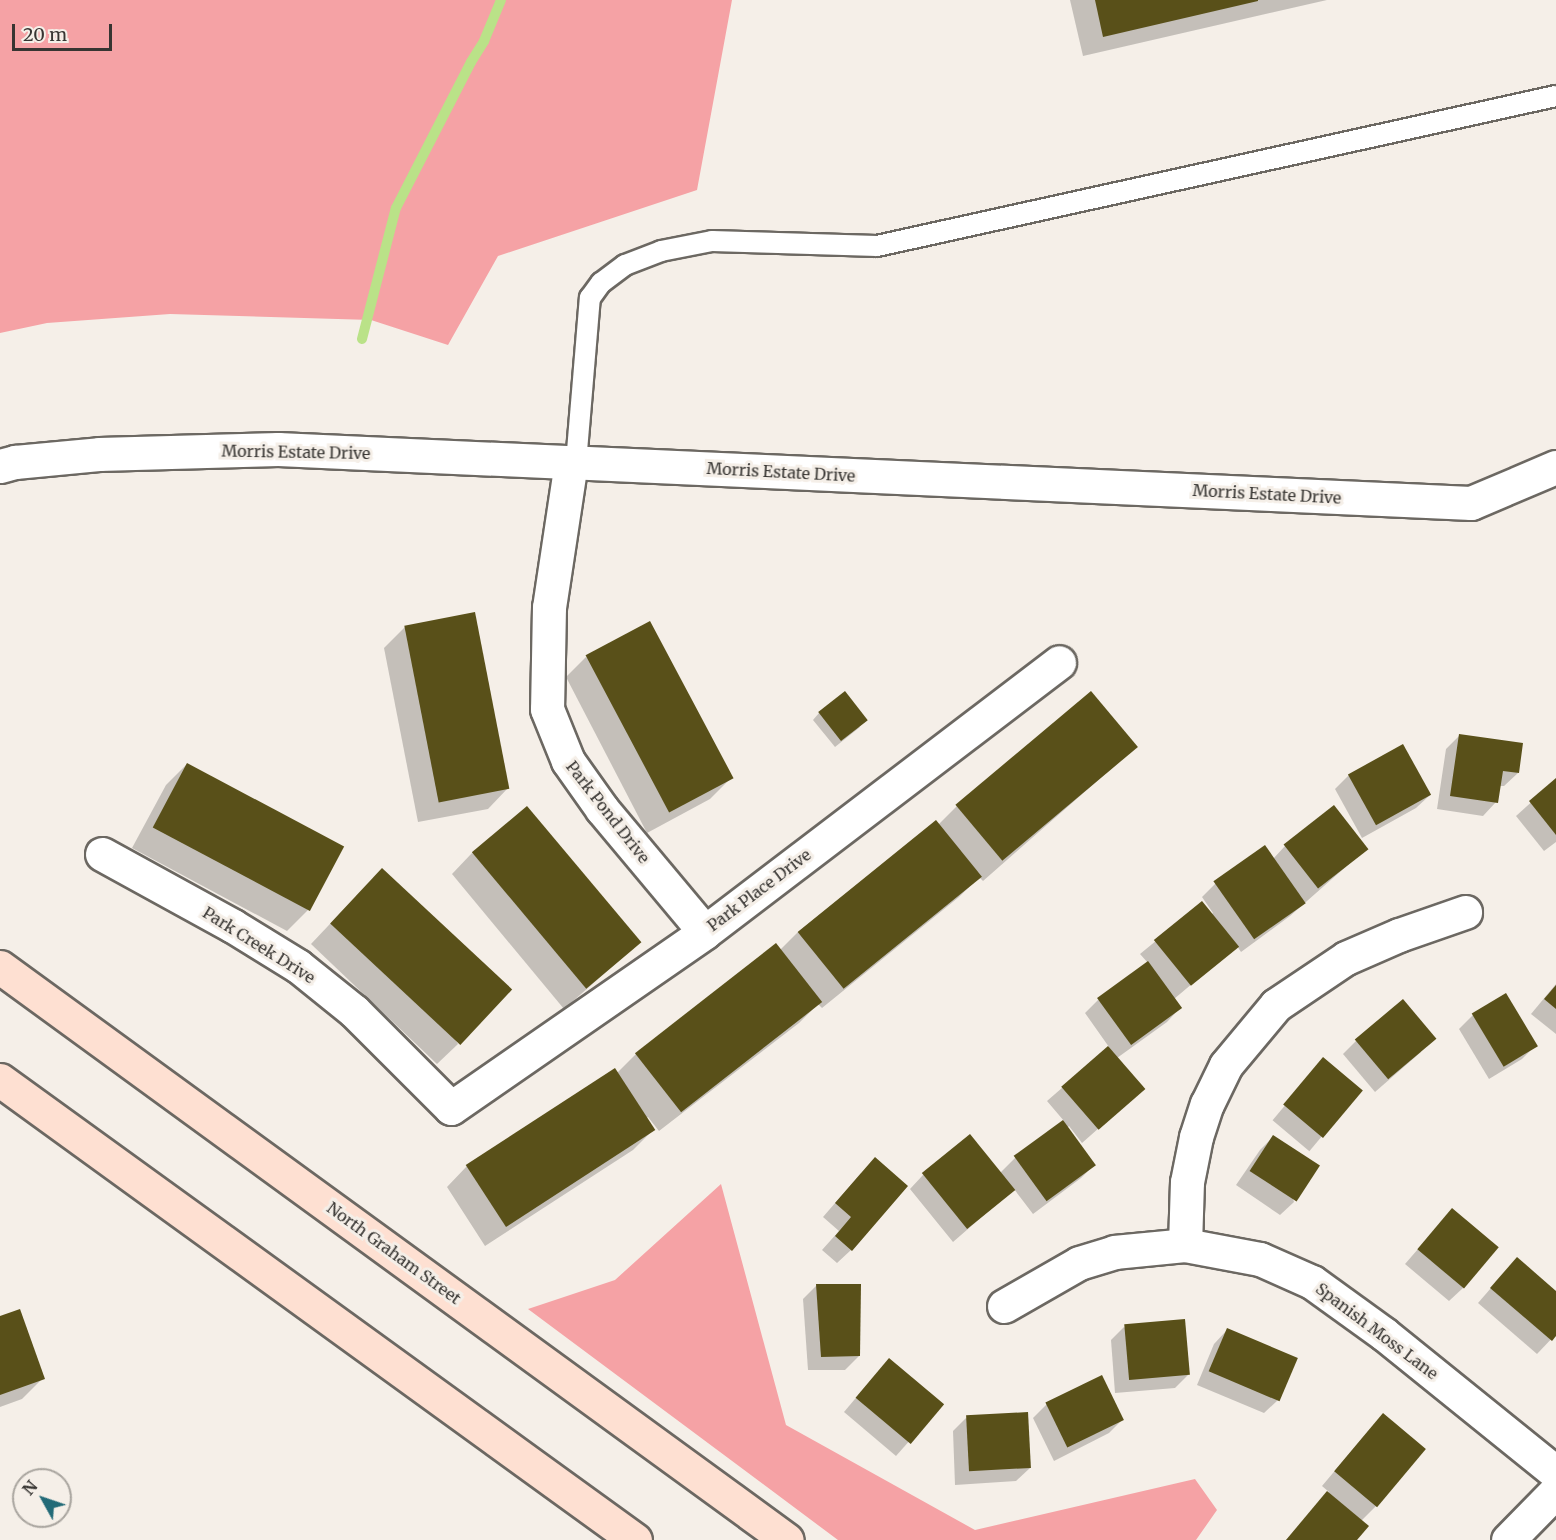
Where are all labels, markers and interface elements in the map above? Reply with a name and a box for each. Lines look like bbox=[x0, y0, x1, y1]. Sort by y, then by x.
scale bar bbox=[15, 12, 116, 50]
text: 20 m bbox=[23, 23, 67, 46]
street label: Morris Estate Drive bbox=[221, 441, 371, 463]
street label: Morris Estate Drive bbox=[706, 459, 856, 485]
street label: Morris Estate Drive bbox=[1192, 481, 1342, 507]
street label: Park Pond Drive bbox=[562, 757, 654, 867]
street label: Park Place Drive bbox=[703, 845, 815, 935]
street label: Park Creek Drive bbox=[199, 903, 319, 987]
street label: North Graham Street bbox=[323, 1198, 465, 1308]
street label: Spanish Moss Lane bbox=[1312, 1279, 1442, 1383]
north arrow bbox=[12, 1468, 72, 1528]
text: N bbox=[18, 1476, 41, 1499]

